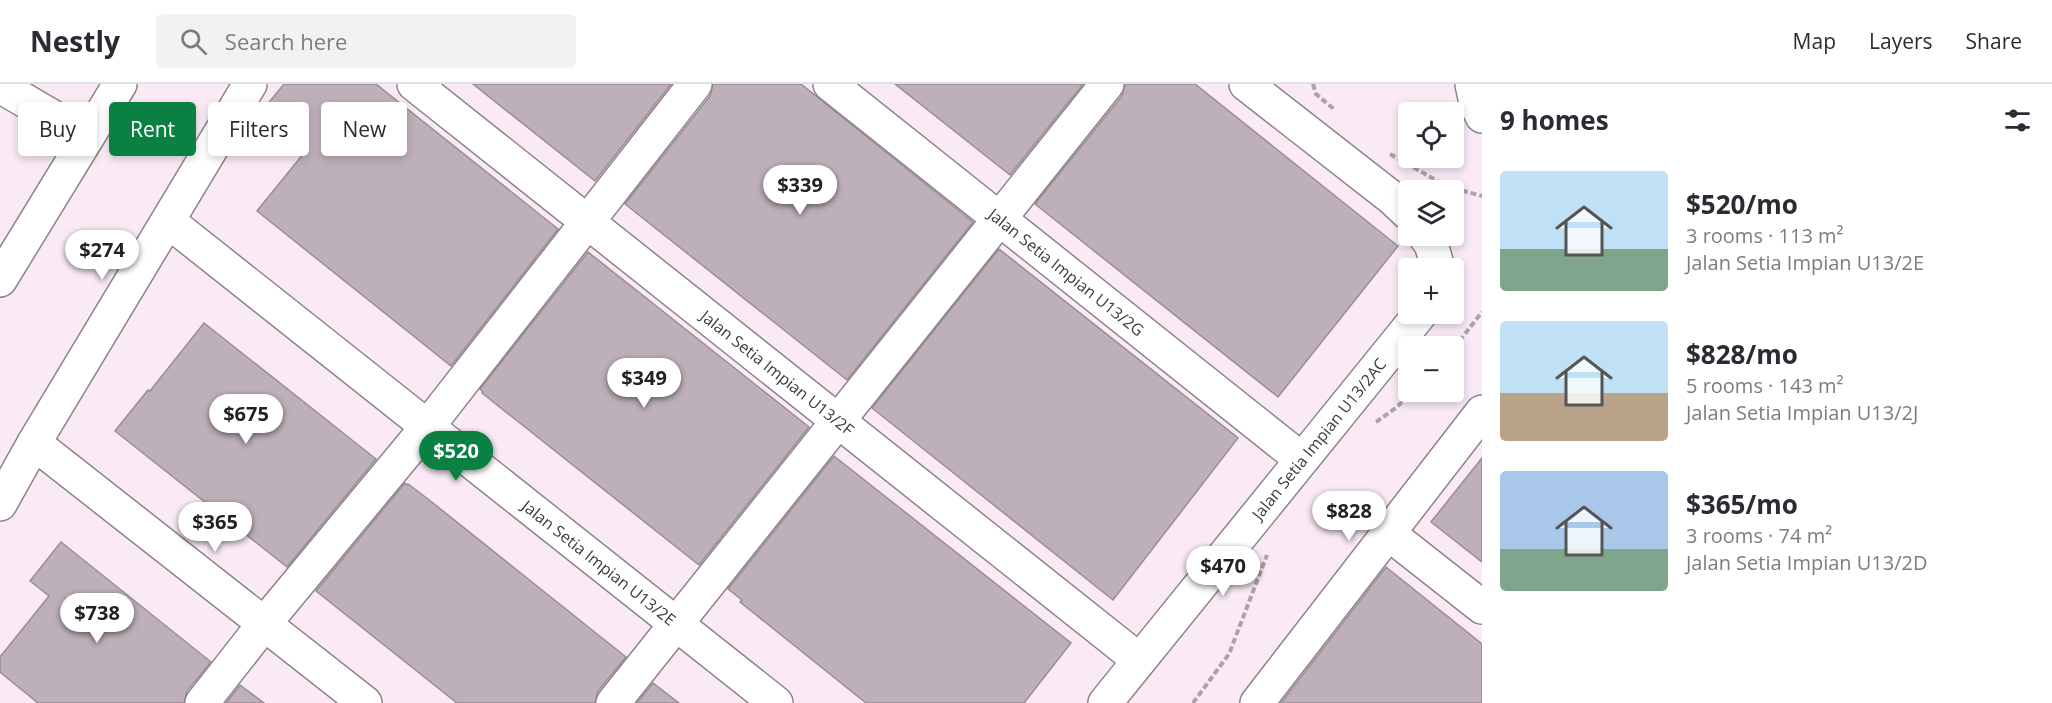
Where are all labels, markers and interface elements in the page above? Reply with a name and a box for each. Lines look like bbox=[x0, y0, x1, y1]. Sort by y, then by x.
search box bbox=[156, 14, 576, 68]
text: Nestly bbox=[30, 22, 120, 60]
icon: search bbox=[177, 25, 210, 58]
text: Search here bbox=[225, 26, 347, 56]
text: Map bbox=[1793, 27, 1836, 55]
text: Layers bbox=[1869, 27, 1933, 55]
text: Share bbox=[1966, 27, 2022, 55]
chip: Buy bbox=[18, 102, 97, 156]
chip: Rent bbox=[109, 102, 196, 156]
chip: Filters bbox=[208, 102, 309, 156]
chip: New bbox=[321, 102, 407, 156]
map controls bbox=[1398, 102, 1464, 402]
button: locate bbox=[1398, 102, 1464, 168]
text: 9 homes bbox=[1500, 102, 1609, 138]
icon: filters bbox=[2001, 104, 2034, 137]
pin: $339 bbox=[764, 165, 836, 216]
text: $339 bbox=[777, 171, 823, 198]
button: layers bbox=[1398, 180, 1464, 246]
text: $520/mo bbox=[1686, 186, 1798, 222]
icon: home bbox=[1548, 195, 1620, 267]
street label: Jalan Setia Impian U13/2G bbox=[982, 202, 1149, 341]
text: 3 rooms · 113 m² bbox=[1686, 222, 1844, 249]
pin: $274 bbox=[66, 230, 138, 281]
text: $274 bbox=[79, 236, 125, 263]
text: Jalan Setia Impian U13/2E bbox=[1686, 249, 1924, 276]
button: + bbox=[1398, 258, 1464, 324]
street label: Jalan Setia Impian U13/2F bbox=[695, 304, 858, 440]
button: − bbox=[1398, 336, 1464, 402]
text: $828/mo bbox=[1686, 336, 1798, 372]
icon: home bbox=[1548, 345, 1620, 417]
street label: Jalan Setia Impian U13/2AC bbox=[1246, 353, 1391, 526]
pin: $349 bbox=[608, 358, 680, 409]
text: $349 bbox=[621, 364, 667, 391]
text: 5 rooms · 143 m² bbox=[1686, 372, 1844, 399]
pin: $675 bbox=[210, 394, 282, 445]
text: Jalan Setia Impian U13/2J bbox=[1686, 399, 1918, 426]
text: $675 bbox=[223, 400, 269, 427]
pin: $520 bbox=[420, 431, 492, 482]
text: $520 bbox=[433, 437, 479, 464]
text: $365/mo bbox=[1686, 486, 1798, 522]
pin: $828 bbox=[1313, 491, 1385, 542]
street label: Jalan Setia Impian U13/2E bbox=[516, 494, 680, 630]
icon: home bbox=[1548, 495, 1620, 567]
text: $828 bbox=[1326, 497, 1372, 524]
pin: $365 bbox=[179, 502, 251, 553]
text: $365 bbox=[192, 508, 238, 535]
text: 3 rooms · 74 m² bbox=[1686, 522, 1832, 549]
pin: $470 bbox=[1187, 546, 1259, 597]
text: Jalan Setia Impian U13/2D bbox=[1686, 549, 1927, 576]
text: $470 bbox=[1200, 552, 1246, 579]
pin: $738 bbox=[61, 593, 133, 644]
text: $738 bbox=[74, 599, 120, 626]

